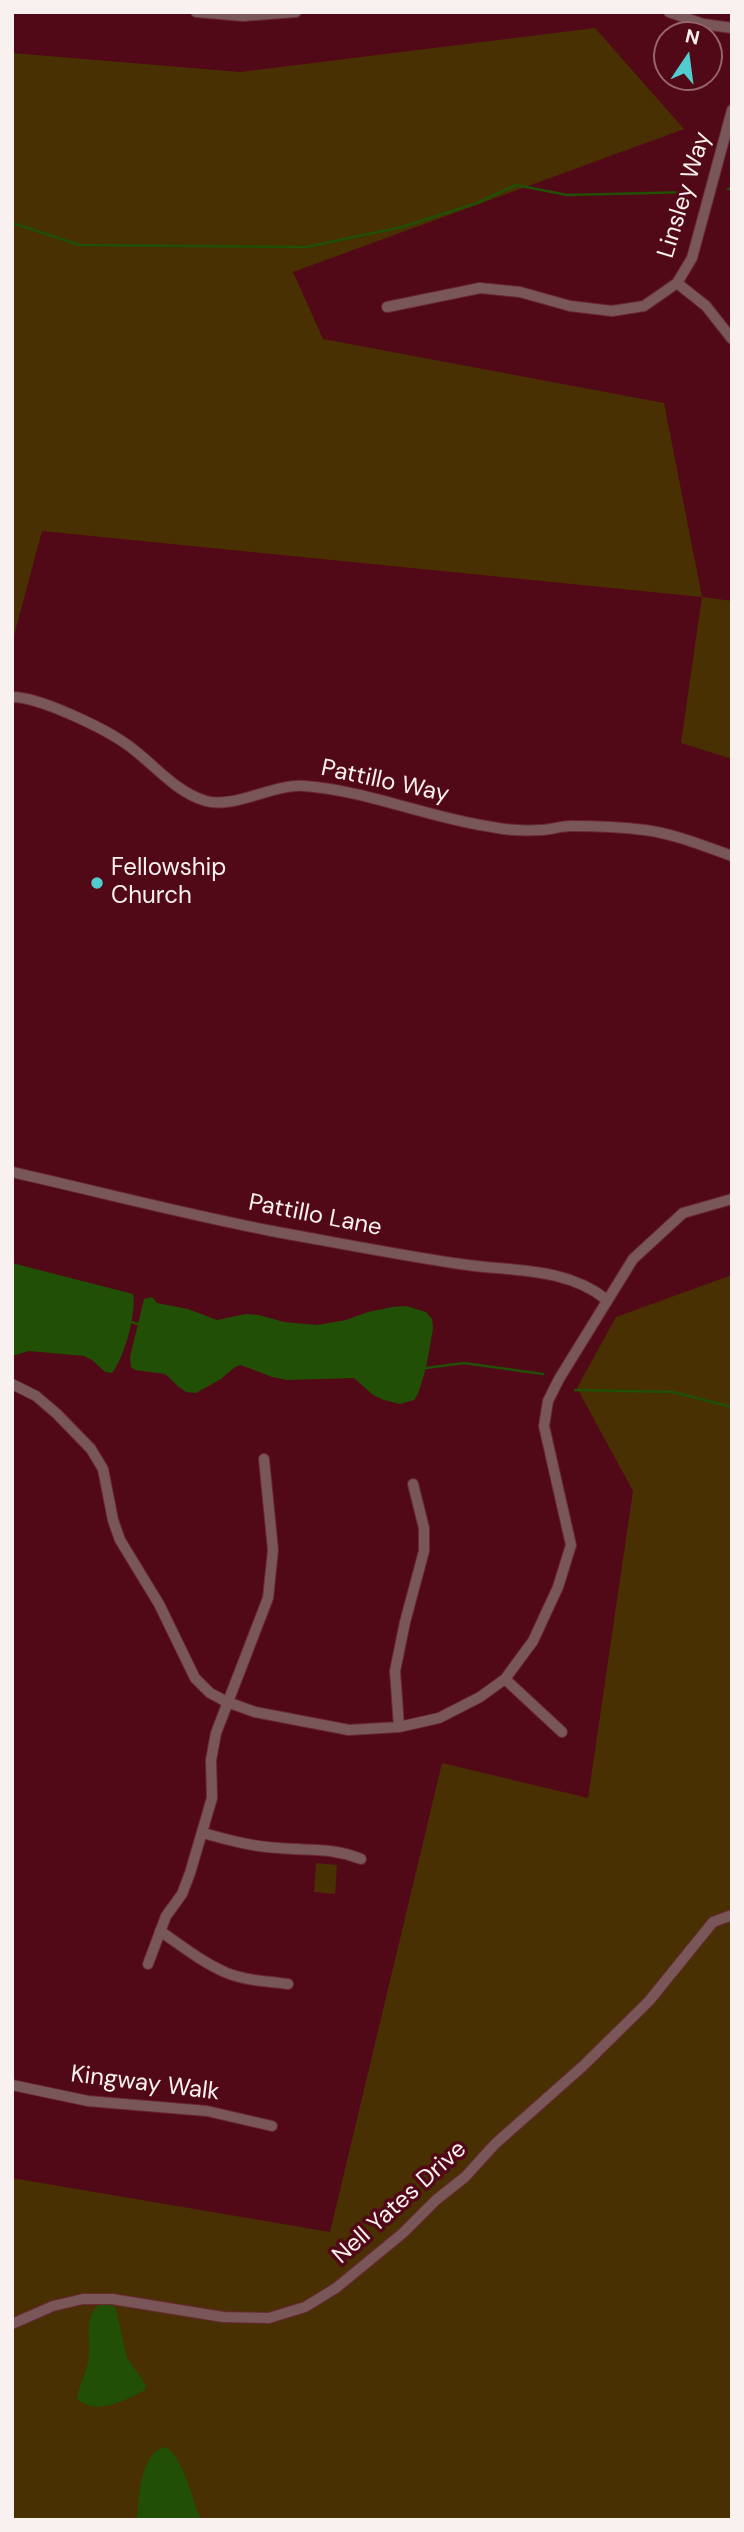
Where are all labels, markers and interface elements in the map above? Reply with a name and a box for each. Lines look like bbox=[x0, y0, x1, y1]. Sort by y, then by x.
north arrow bbox=[653, 21, 723, 91]
text: N bbox=[683, 23, 702, 51]
street label: Linsley Way bbox=[652, 128, 718, 262]
street label: Pattillo Way bbox=[318, 754, 452, 810]
place label: Fellowship Church bbox=[111, 855, 226, 911]
marker: Fellowship Church bbox=[89, 875, 105, 891]
street label: Pattillo Lane bbox=[246, 1189, 384, 1243]
street label: Kingway Walk bbox=[69, 2061, 221, 2107]
street label: Nell Yates Drive bbox=[327, 2135, 473, 2271]

